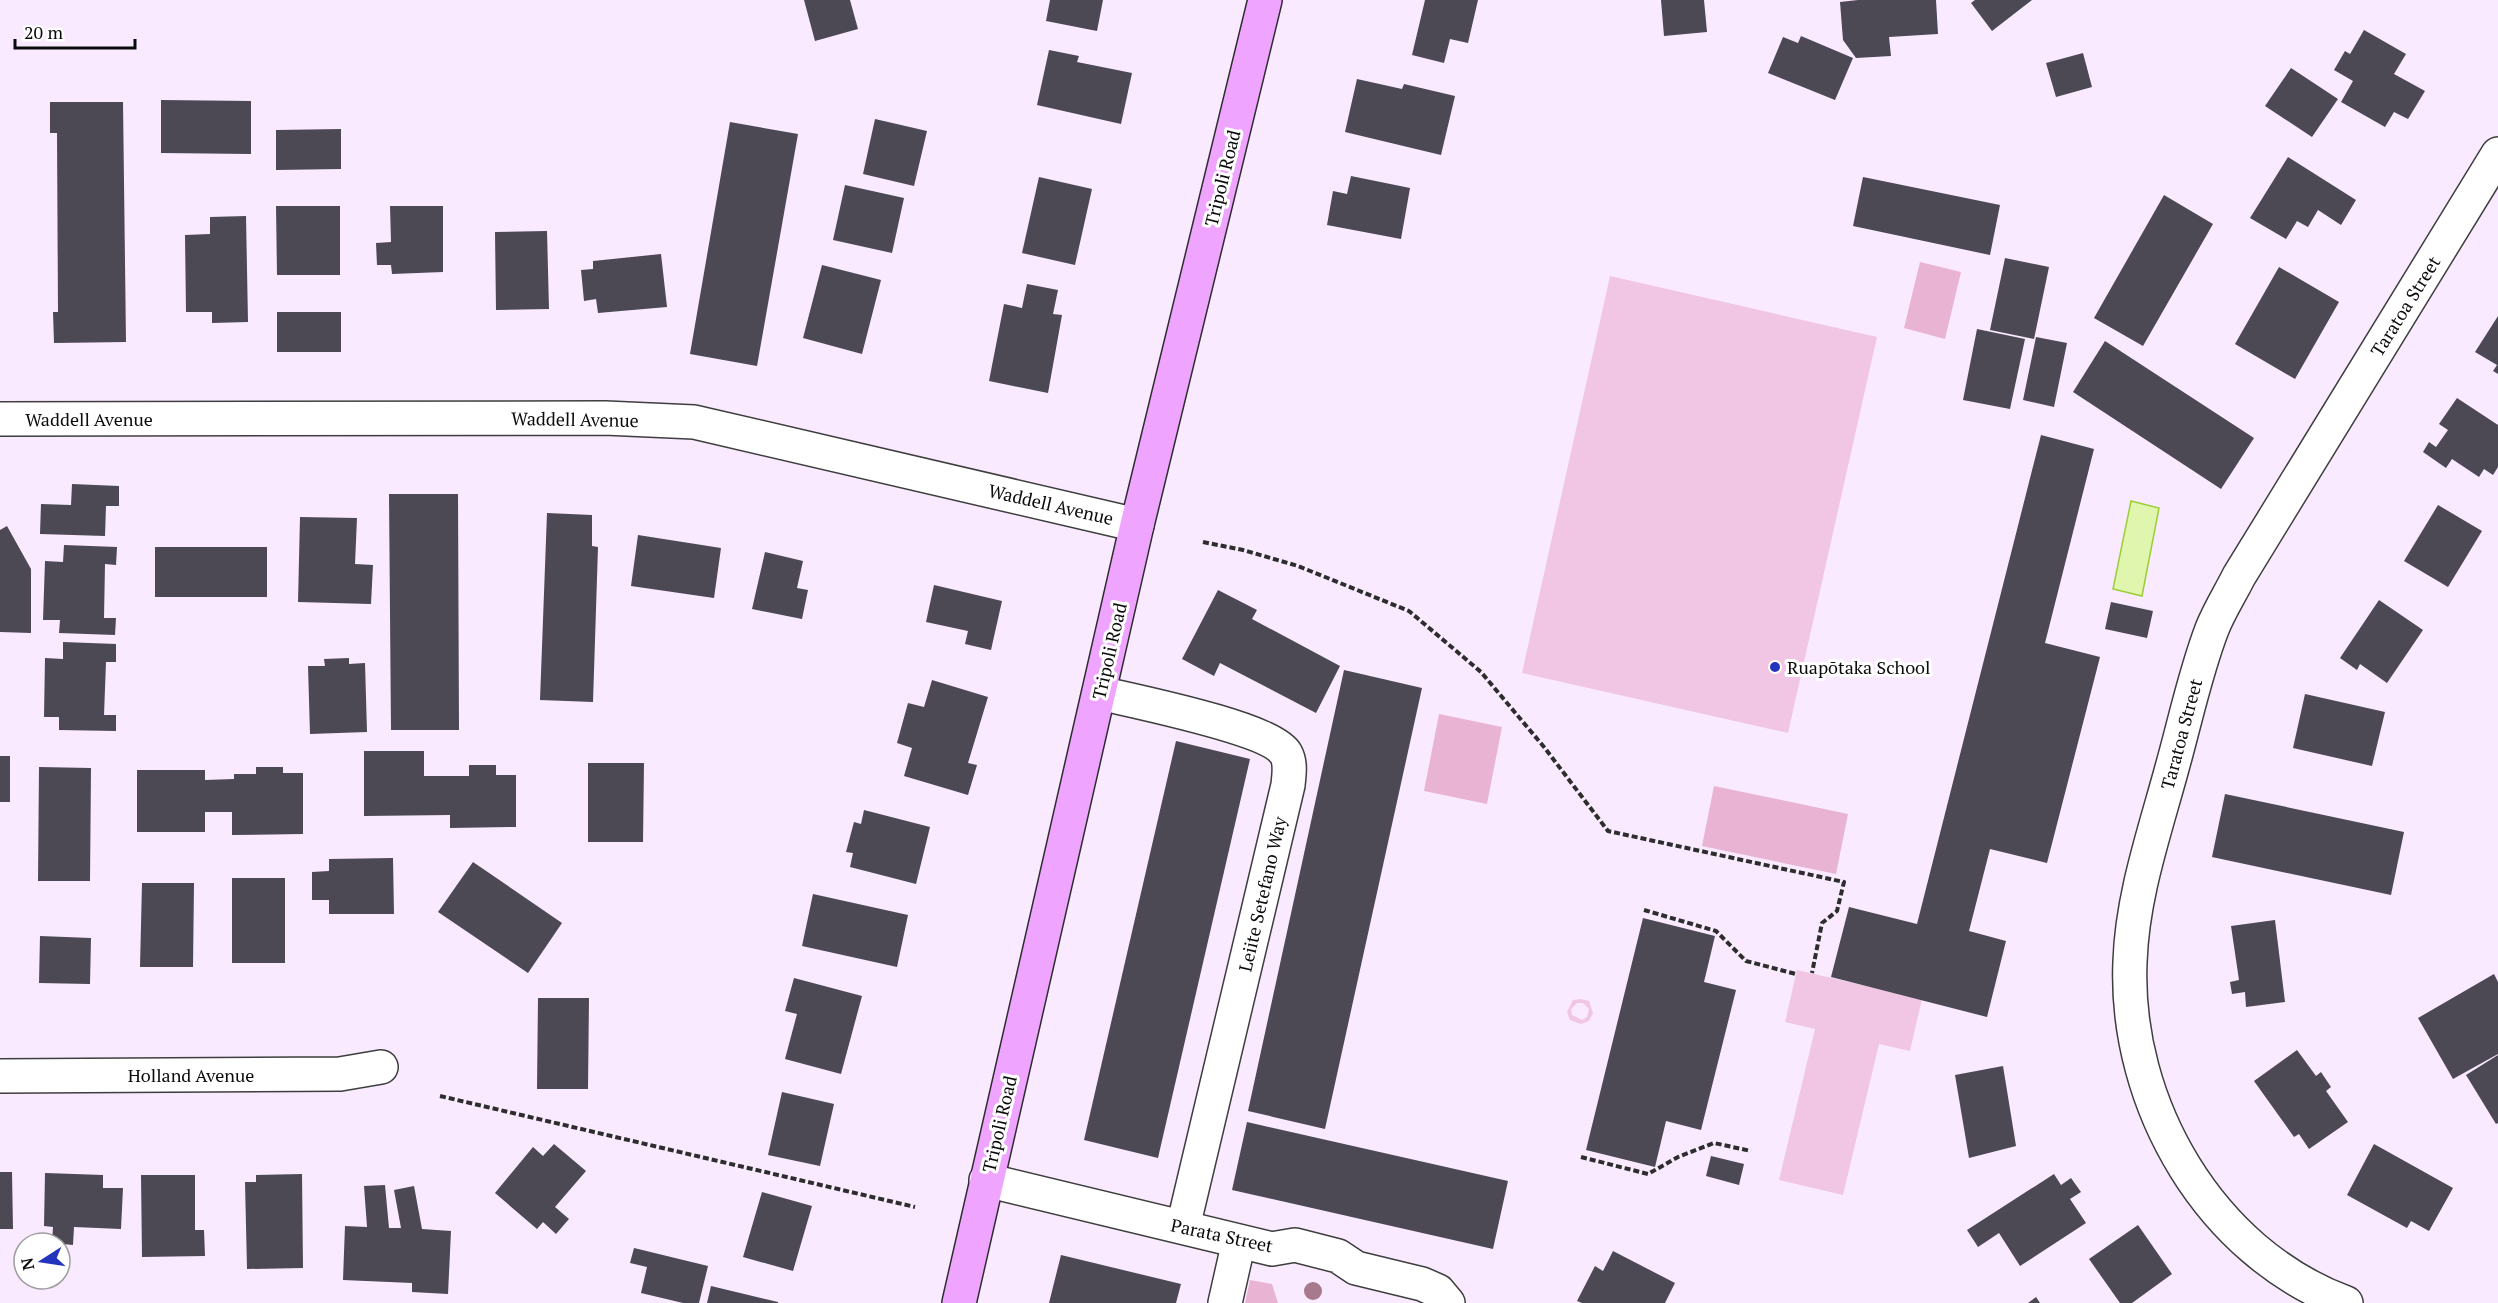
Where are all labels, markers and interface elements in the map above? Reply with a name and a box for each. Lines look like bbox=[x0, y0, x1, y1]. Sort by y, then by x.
scale bar bbox=[15, 12, 135, 50]
text: 20 m bbox=[24, 20, 64, 44]
street label: Tripoli Road bbox=[1198, 127, 1246, 229]
street label: Taratoa Street bbox=[2365, 251, 2445, 361]
street label: Waddell Avenue bbox=[511, 406, 639, 432]
street label: Waddell Avenue bbox=[25, 407, 153, 431]
street label: Waddell Avenue bbox=[986, 478, 1116, 530]
street label: Tripoli Road bbox=[1086, 600, 1132, 702]
place label: Ruapōtaka School bbox=[1787, 655, 1930, 679]
marker: Ruapōtaka School bbox=[1768, 660, 1782, 674]
street label: Taratoa Street bbox=[2155, 676, 2207, 792]
street label: Leiite Setefano Way bbox=[1232, 813, 1292, 974]
street label: Holland Avenue bbox=[128, 1063, 254, 1087]
street label: Tripoli Road bbox=[976, 1073, 1022, 1175]
street label: Parata Street bbox=[1169, 1212, 1276, 1258]
north arrow bbox=[12, 1231, 72, 1291]
text: N bbox=[15, 1256, 39, 1272]

